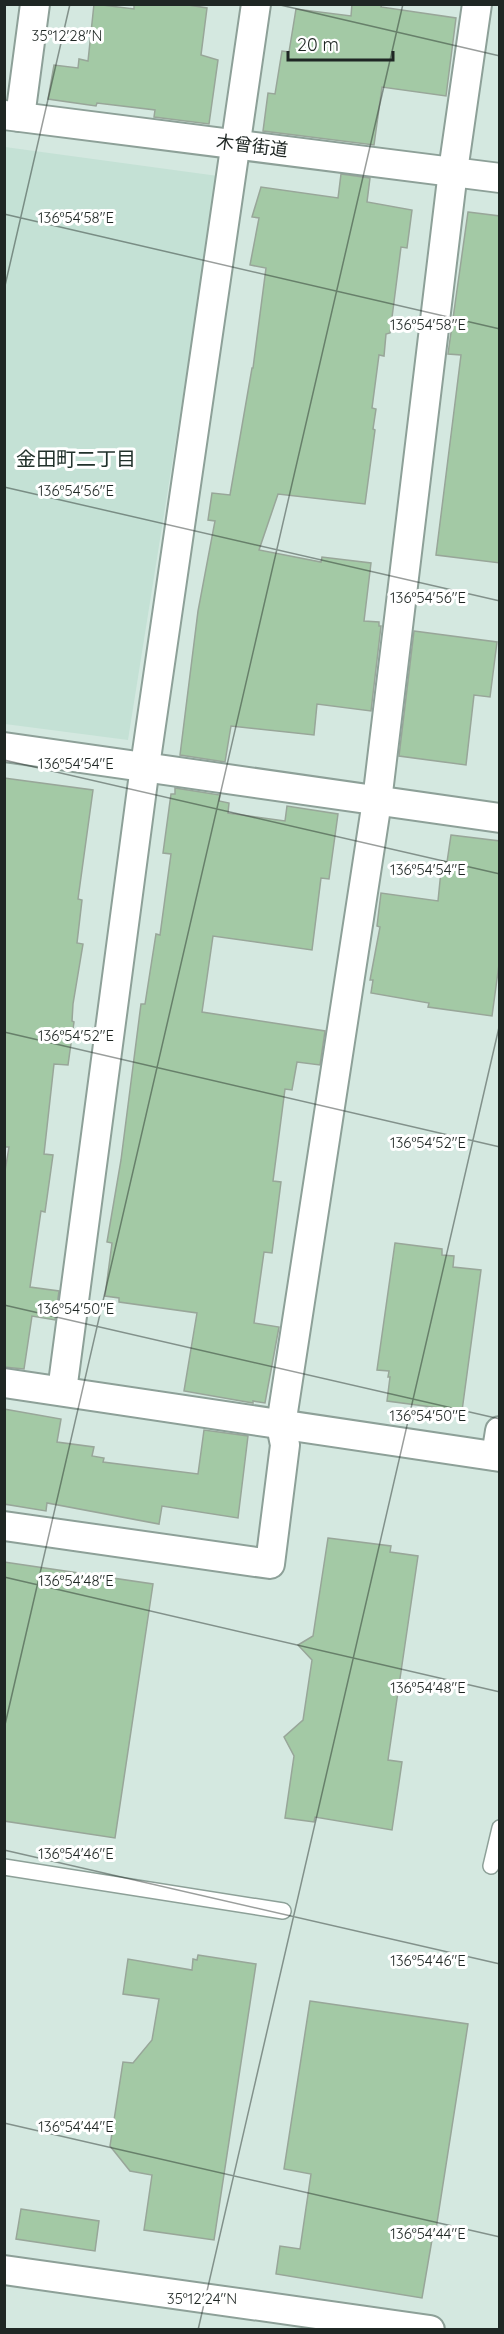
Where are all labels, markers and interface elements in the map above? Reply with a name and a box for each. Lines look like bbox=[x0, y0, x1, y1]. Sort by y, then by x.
scale bar bbox=[288, 24, 393, 62]
text: 35°12'28"N bbox=[32, 26, 102, 45]
text: 20 m bbox=[297, 33, 339, 56]
street label: 木曾街道 bbox=[215, 130, 289, 161]
text: 136°54'58"E bbox=[38, 208, 114, 227]
text: 136°54'58"E bbox=[390, 315, 466, 334]
district label: 金田町二丁目 bbox=[16, 446, 136, 471]
text: 136°54'56"E bbox=[38, 481, 114, 500]
text: 136°54'56"E bbox=[390, 588, 466, 607]
text: 136°54'54"E bbox=[38, 754, 114, 773]
text: 136°54'54"E bbox=[390, 860, 466, 879]
text: 136°54'52"E bbox=[38, 1026, 114, 1045]
text: 136°54'52"E bbox=[390, 1133, 466, 1152]
text: 136°54'50"E bbox=[38, 1299, 114, 1318]
text: 136°54'50"E bbox=[390, 1406, 466, 1425]
text: 136°54'48"E bbox=[38, 1571, 114, 1590]
text: 136°54'48"E bbox=[390, 1678, 466, 1697]
text: 136°54'46"E bbox=[38, 1844, 114, 1863]
text: 136°54'46"E bbox=[390, 1951, 466, 1970]
text: 136°54'44"E bbox=[38, 2117, 114, 2136]
text: 136°54'44"E bbox=[390, 2224, 466, 2243]
text: 35°12'24"N bbox=[167, 2289, 237, 2308]

